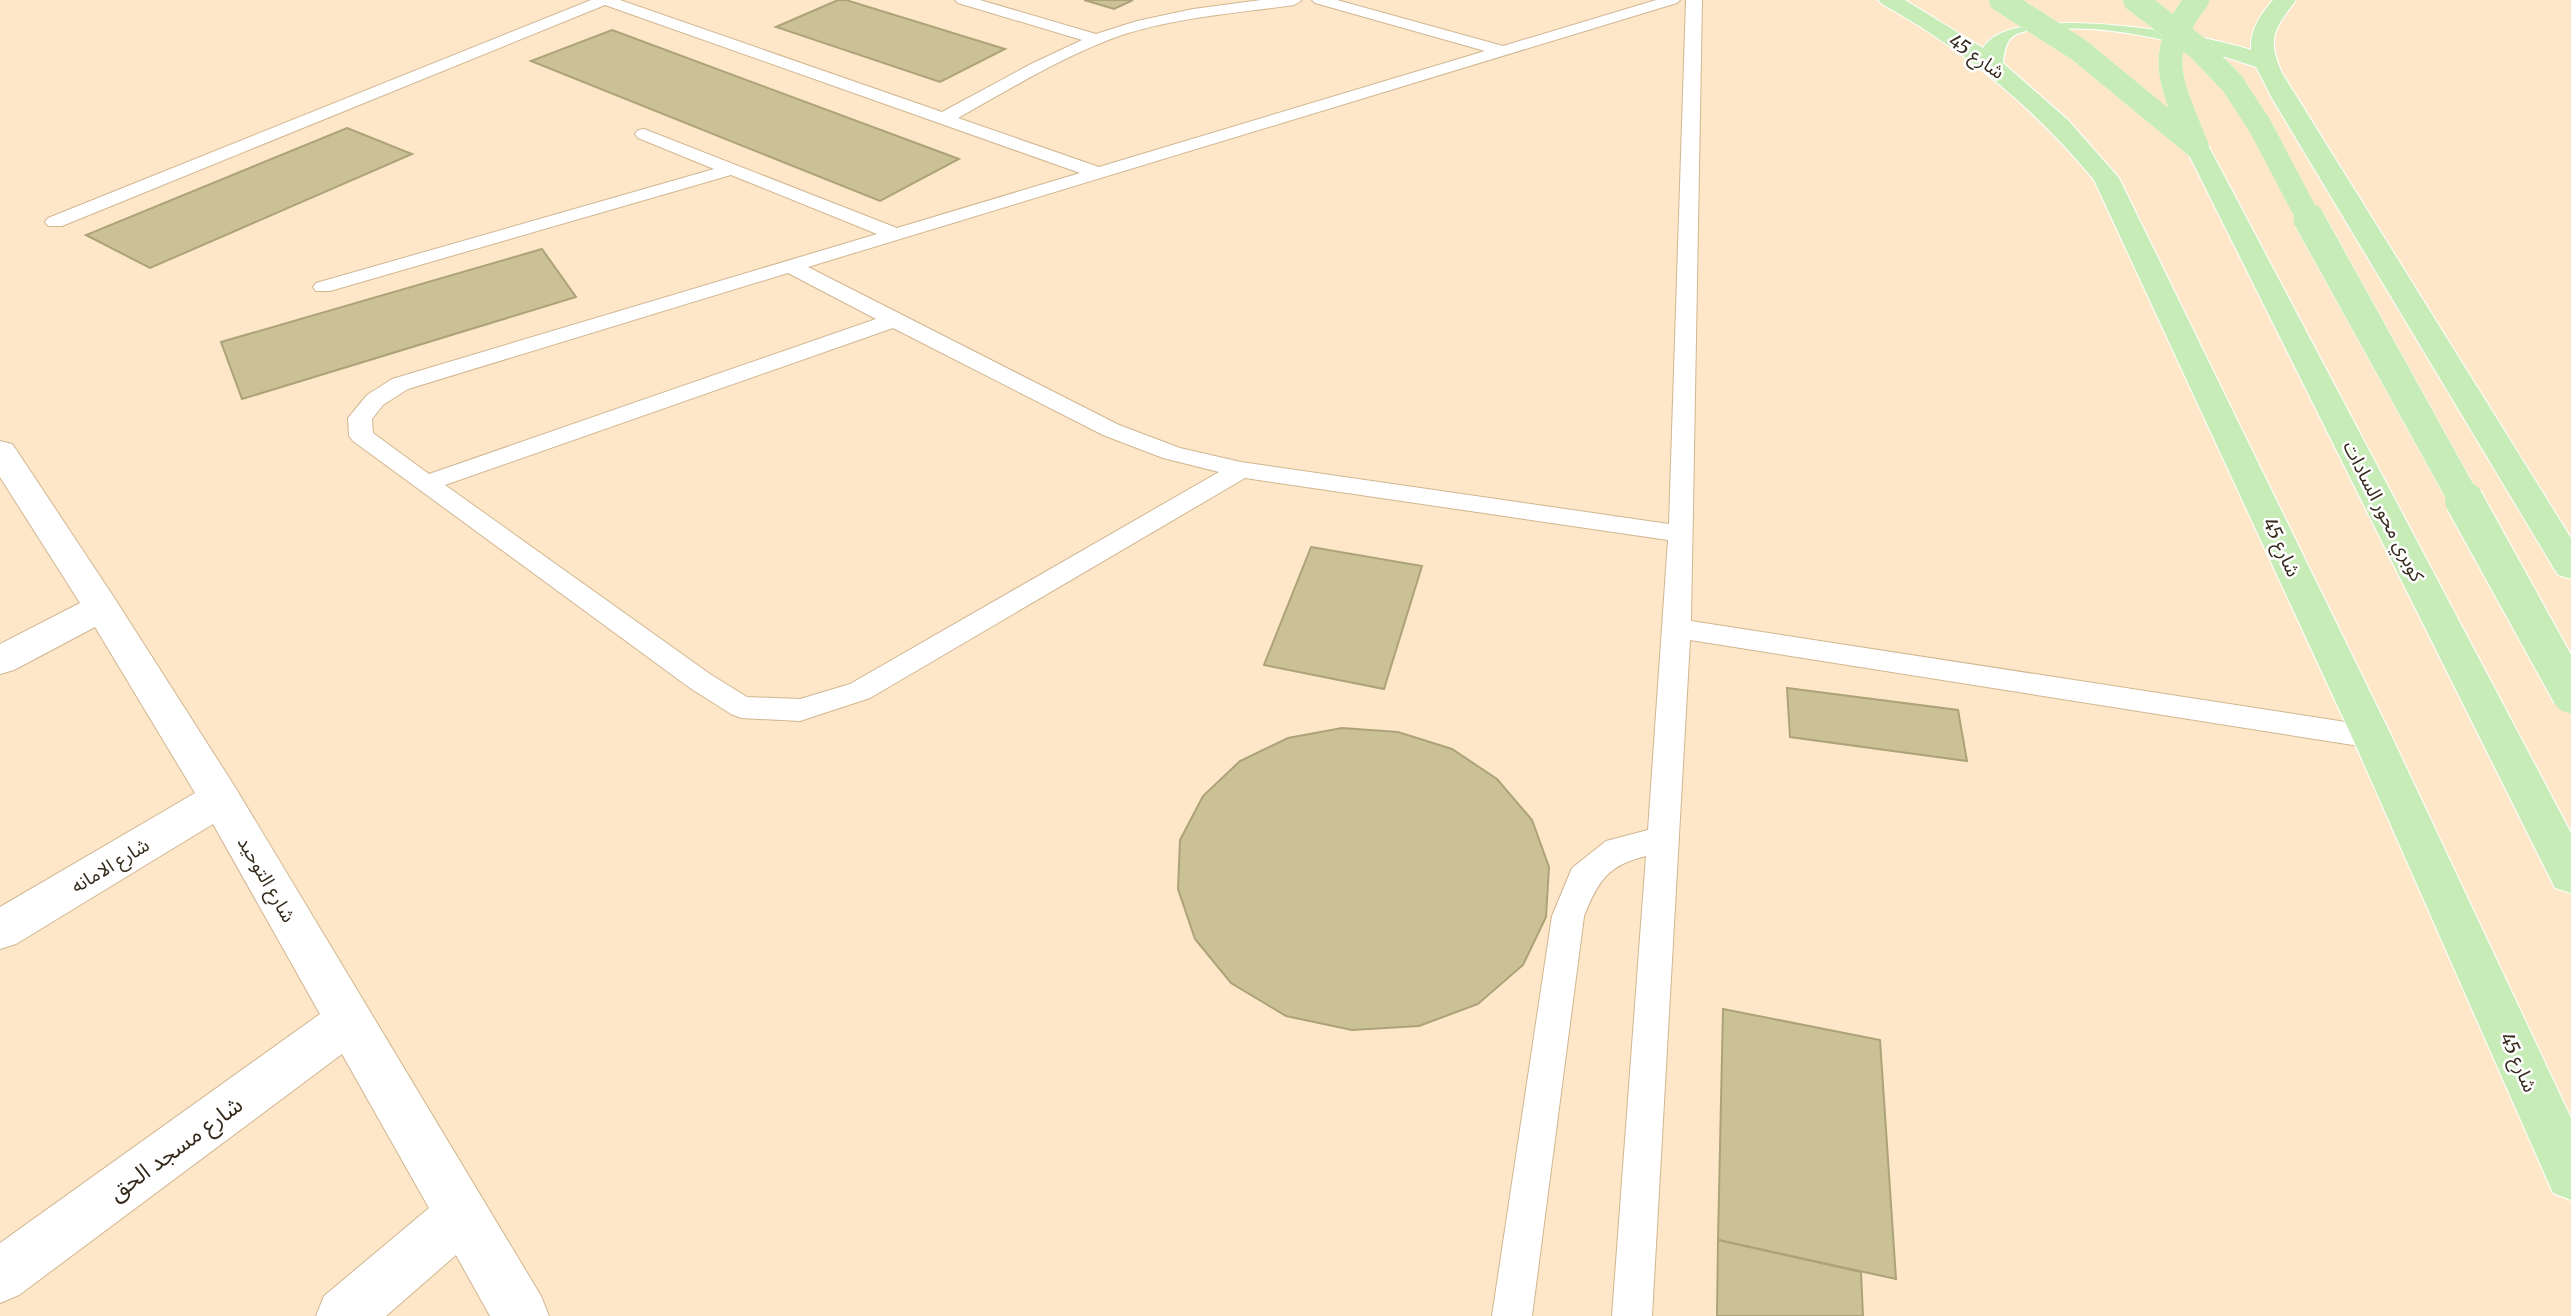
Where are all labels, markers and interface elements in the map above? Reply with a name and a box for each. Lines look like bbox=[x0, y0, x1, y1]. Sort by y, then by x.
street label: شارع 45 bbox=[1943, 28, 2010, 85]
street label: كوبري محور السادات bbox=[2335, 437, 2430, 588]
street label: شارع 45 bbox=[2256, 514, 2306, 581]
street label: شارع الامانه bbox=[67, 832, 154, 899]
street label: شارع التوحيد bbox=[231, 832, 301, 927]
street label: شارع 45 bbox=[2493, 1028, 2543, 1096]
street label: شارع مسجد الحق bbox=[102, 1090, 250, 1209]

